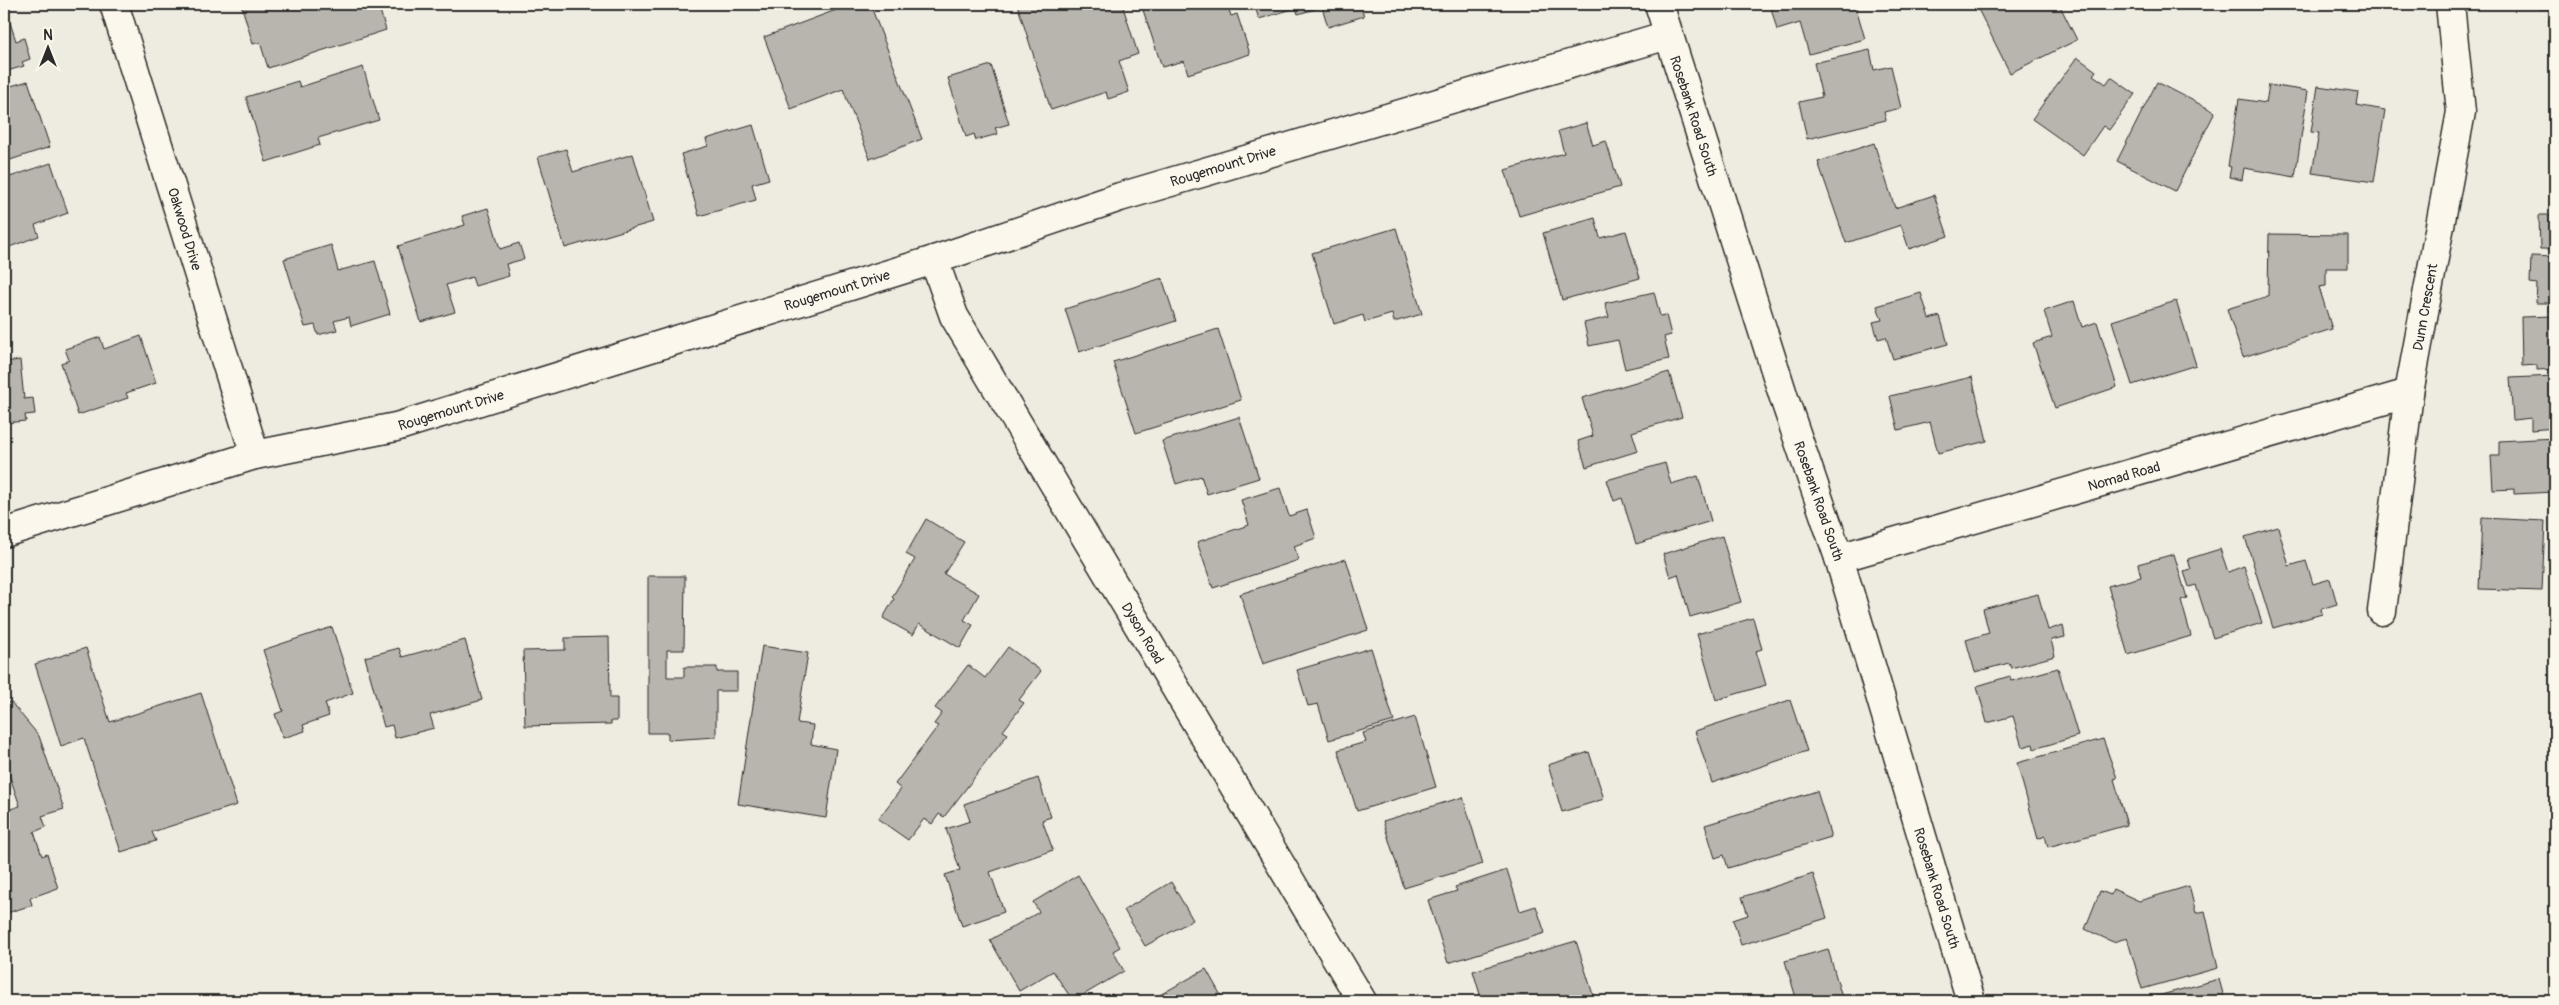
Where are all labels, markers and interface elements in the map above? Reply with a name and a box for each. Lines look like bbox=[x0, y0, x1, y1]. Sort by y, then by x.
north arrow bbox=[22, 22, 72, 72]
text: N bbox=[43, 27, 53, 44]
street label: Rosebank Road South bbox=[1666, 54, 1721, 178]
street label: Rougemount Drive bbox=[1168, 142, 1278, 191]
street label: Oakwood Drive bbox=[164, 186, 205, 273]
street label: Dunn Crescent bbox=[2409, 262, 2442, 352]
street label: Rougemount Drive bbox=[782, 266, 892, 315]
street label: Rougemount Drive bbox=[396, 386, 506, 435]
street label: Rosebank Road South bbox=[1790, 439, 1847, 563]
street label: Nomad Road bbox=[2086, 458, 2162, 495]
street label: Dyson Road bbox=[1118, 600, 1168, 667]
street label: Rosebank Road South bbox=[1910, 826, 1963, 951]

